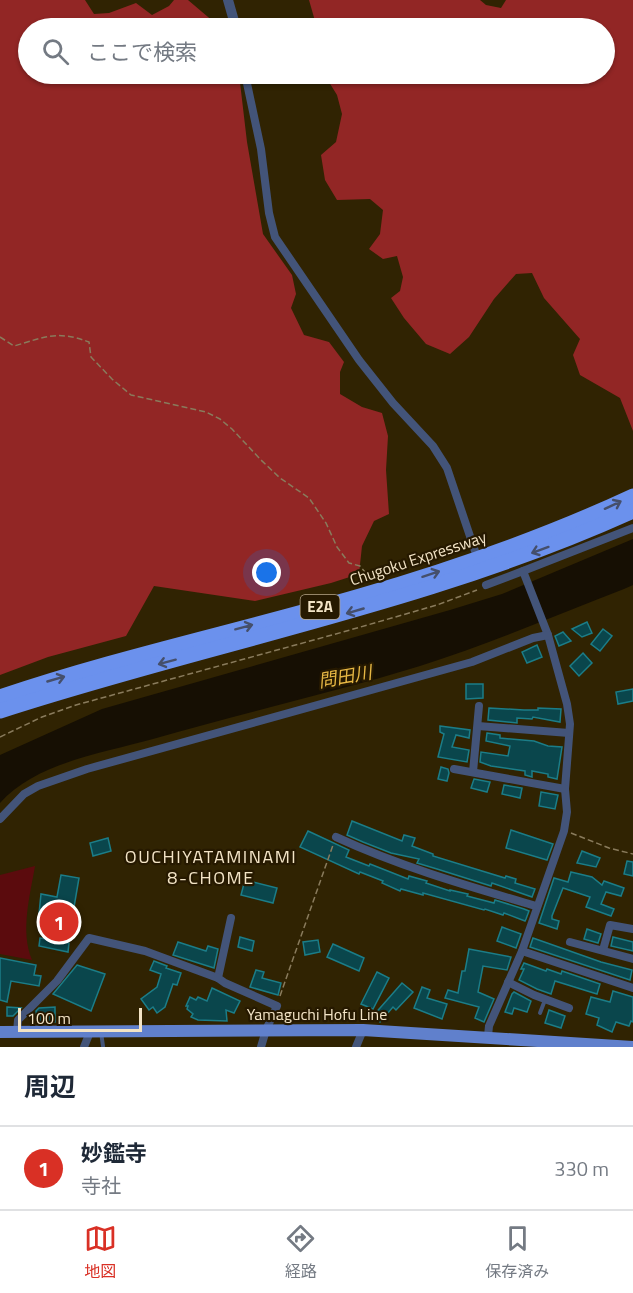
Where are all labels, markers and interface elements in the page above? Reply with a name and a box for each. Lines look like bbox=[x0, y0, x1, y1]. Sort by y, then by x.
search box bbox=[18, 18, 615, 84]
icon: search bbox=[39, 35, 72, 68]
text: ここで検索 bbox=[87, 35, 197, 69]
one-way arrow bbox=[604, 498, 622, 510]
street label: Chugoku Expressway bbox=[346, 524, 490, 591]
one-way arrow bbox=[531, 545, 550, 556]
your location bbox=[252, 558, 281, 587]
one-way arrow bbox=[421, 568, 440, 579]
road number: E2A bbox=[300, 595, 340, 619]
one-way arrow bbox=[346, 606, 365, 617]
one-way arrow bbox=[234, 621, 253, 633]
one-way arrow bbox=[158, 657, 177, 668]
water label: 問田川 bbox=[316, 658, 376, 694]
one-way arrow bbox=[46, 673, 65, 684]
district label: OUCHIYATAMINAMI 8-CHOME bbox=[125, 843, 297, 891]
pin: 1 bbox=[40, 900, 78, 944]
street label: Yamaguchi Hofu Line bbox=[247, 1002, 387, 1026]
scale bar bbox=[18, 1005, 142, 1032]
text: 100 m bbox=[27, 1006, 71, 1030]
text: 周辺 bbox=[24, 1067, 76, 1106]
text: 妙鑑寺 bbox=[81, 1136, 147, 1170]
text: 1 bbox=[38, 1153, 49, 1184]
text: 330 m bbox=[554, 1153, 609, 1184]
text: 寺社 bbox=[81, 1170, 121, 1201]
tab: 地図 bbox=[84, 1222, 117, 1283]
tab: 経路 bbox=[284, 1222, 317, 1283]
tab: 保存済み bbox=[485, 1222, 549, 1283]

